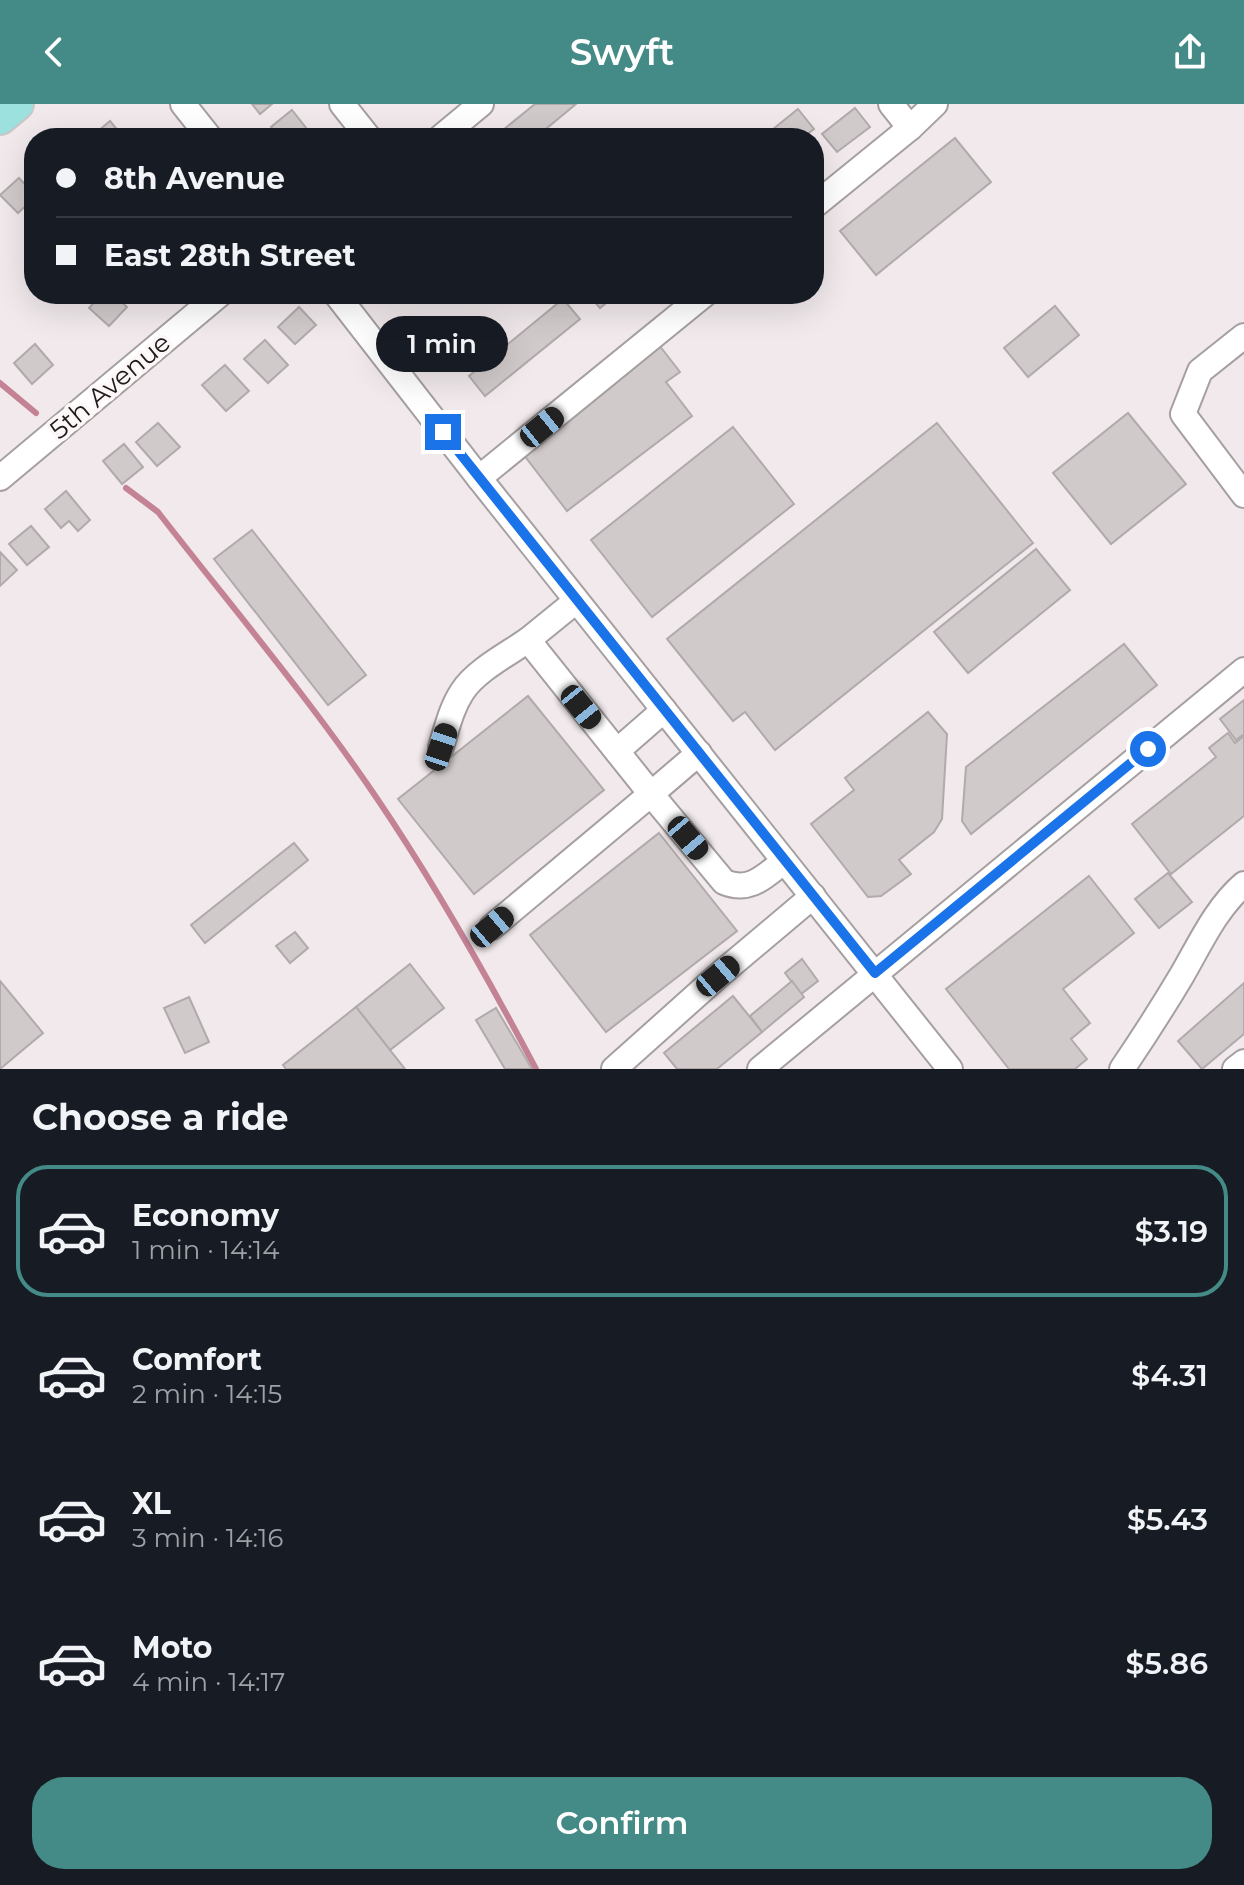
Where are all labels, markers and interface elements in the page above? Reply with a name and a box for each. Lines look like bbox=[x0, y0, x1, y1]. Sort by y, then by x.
icon: back bbox=[32, 30, 76, 74]
text: Swyft bbox=[570, 30, 674, 74]
icon: share bbox=[1168, 30, 1212, 74]
text: 8th Avenue bbox=[104, 160, 285, 197]
text: East 28th Street bbox=[104, 237, 356, 274]
callout: 1 min bbox=[377, 316, 509, 372]
street label: 5th Avenue bbox=[43, 326, 177, 446]
text: 1 min bbox=[407, 328, 477, 360]
car bbox=[516, 403, 568, 451]
route end bbox=[425, 414, 461, 450]
car bbox=[557, 681, 605, 733]
car bbox=[422, 720, 460, 774]
route start bbox=[1130, 731, 1166, 767]
car bbox=[663, 812, 713, 864]
car bbox=[466, 902, 518, 952]
car bbox=[692, 951, 744, 1001]
text: Choose a ride bbox=[32, 1095, 289, 1139]
icon: car bbox=[36, 1195, 108, 1267]
text: Economy bbox=[132, 1197, 279, 1234]
text: $3.19 bbox=[1135, 1213, 1208, 1250]
text: 1 min · 14:14 bbox=[132, 1234, 279, 1266]
icon: car bbox=[36, 1339, 108, 1411]
text: Comfort bbox=[132, 1341, 262, 1378]
text: $4.31 bbox=[1131, 1357, 1208, 1394]
text: 2 min · 14:15 bbox=[132, 1378, 282, 1410]
icon: car bbox=[36, 1483, 108, 1555]
text: XL bbox=[132, 1485, 171, 1522]
text: $5.43 bbox=[1127, 1501, 1208, 1538]
text: 3 min · 14:16 bbox=[132, 1522, 283, 1554]
icon: car bbox=[36, 1627, 108, 1699]
text: Moto bbox=[132, 1629, 213, 1666]
text: $5.86 bbox=[1126, 1645, 1208, 1682]
text: 4 min · 14:17 bbox=[132, 1666, 285, 1698]
button: Confirm bbox=[32, 1777, 1212, 1869]

